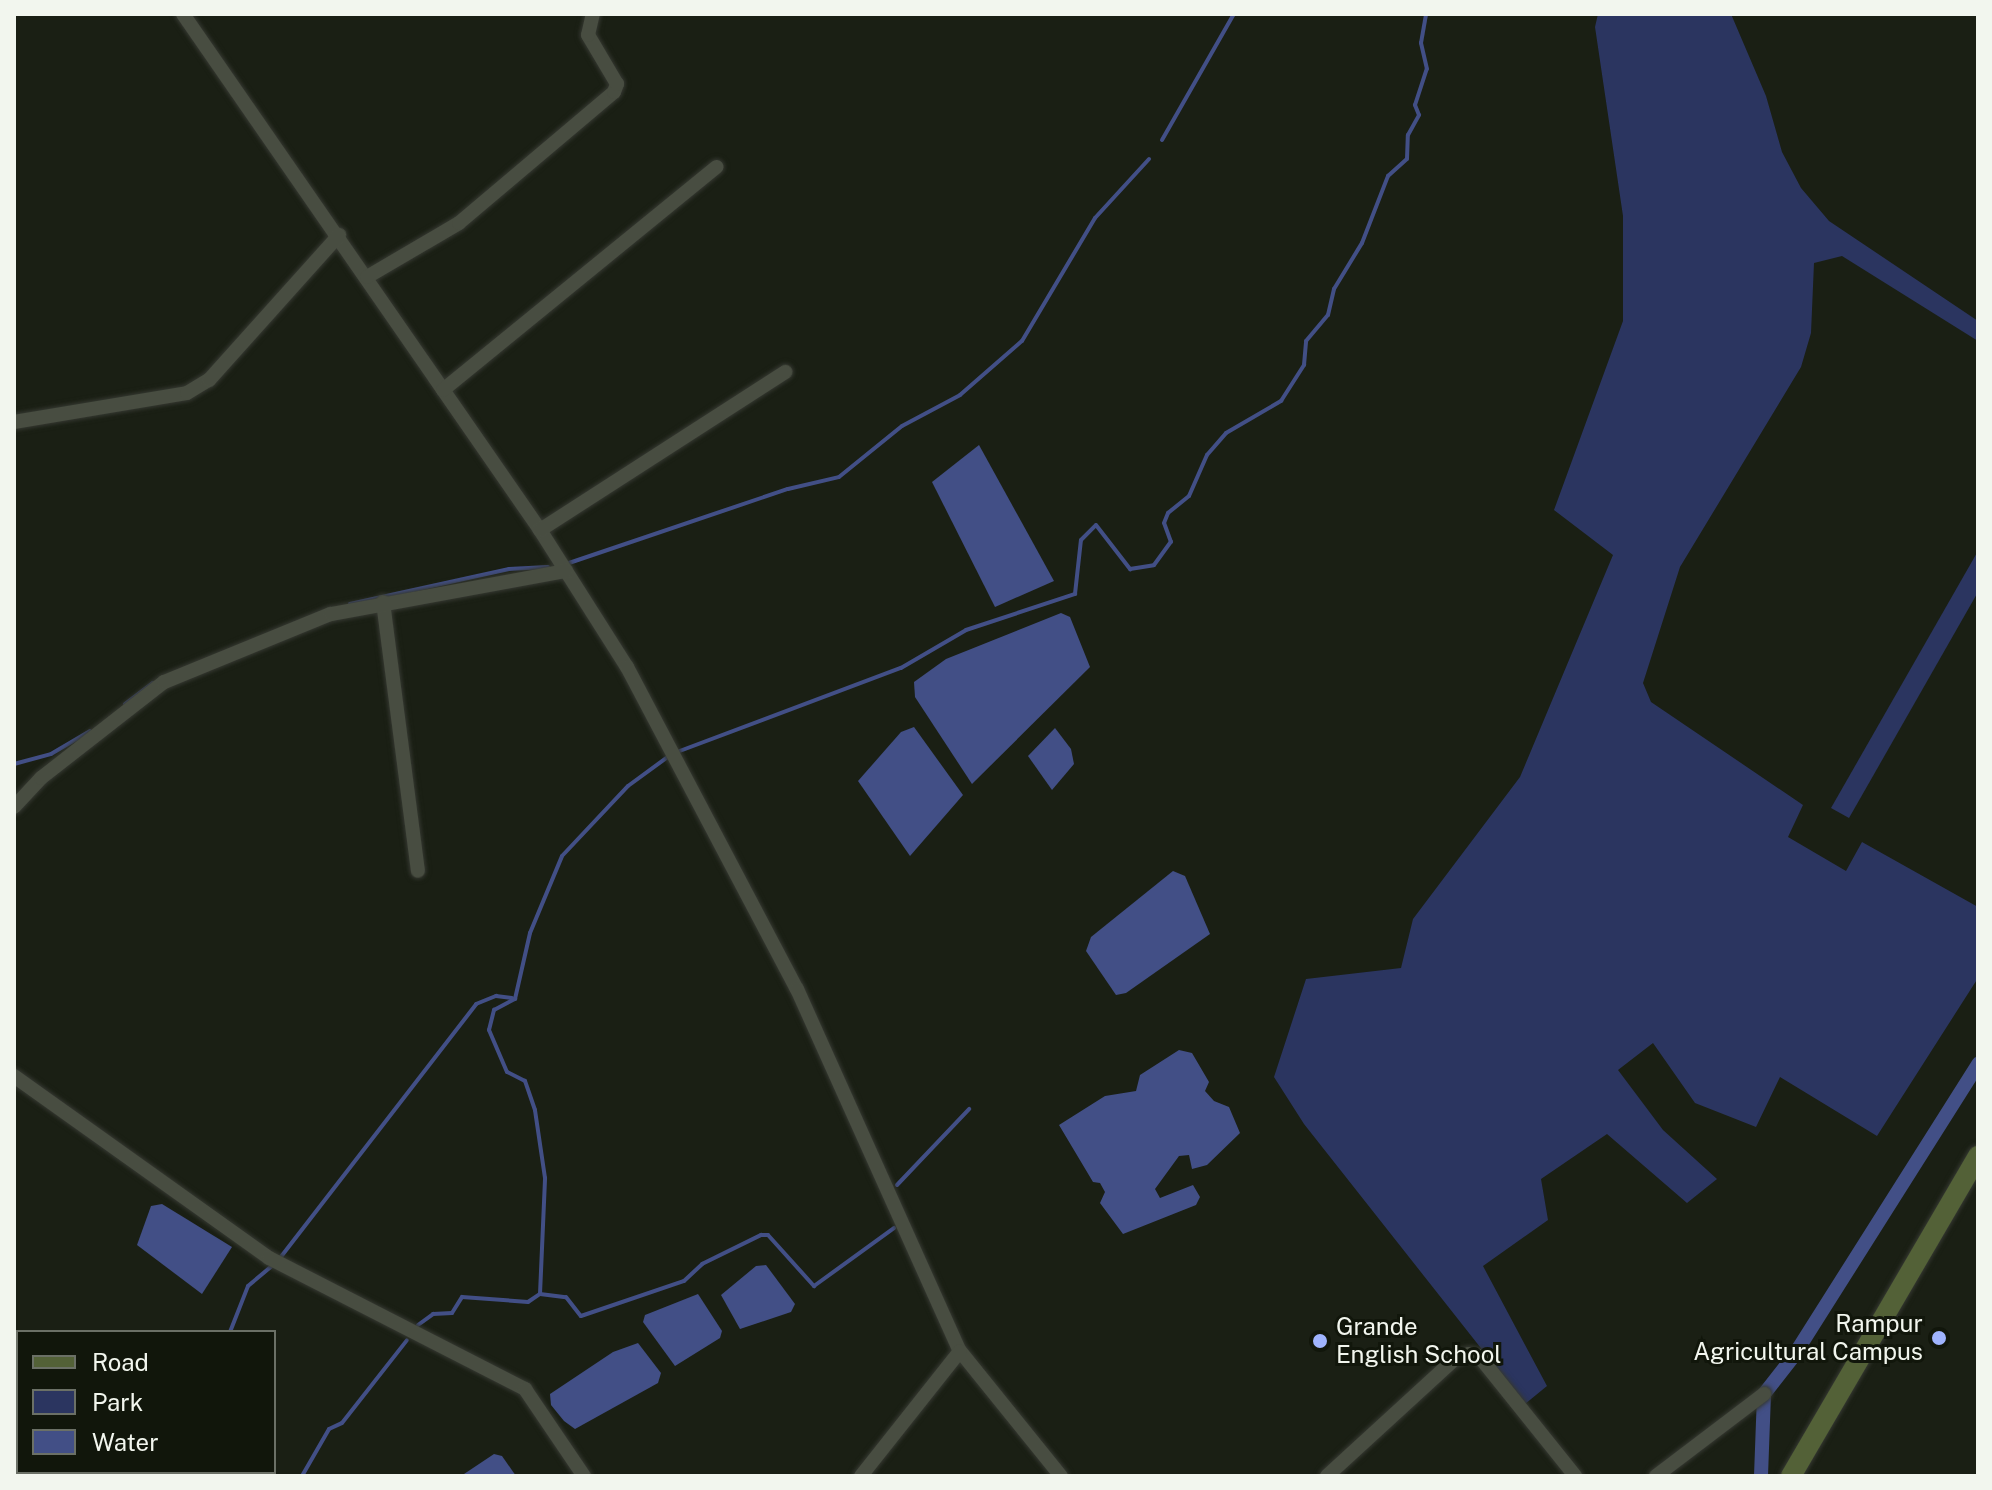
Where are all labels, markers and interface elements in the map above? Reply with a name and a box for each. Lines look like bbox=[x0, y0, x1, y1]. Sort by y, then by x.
place label: Rampur Agricultural Campus bbox=[1693, 1310, 1923, 1366]
place label: Grande English School bbox=[1336, 1313, 1501, 1369]
marker: Rampur Agricultural Campus bbox=[1930, 1329, 1948, 1347]
legend bbox=[16, 1330, 276, 1474]
marker: Grande English School bbox=[1311, 1332, 1329, 1350]
text: Road bbox=[92, 1348, 149, 1376]
text: Park bbox=[92, 1388, 143, 1416]
text: Water bbox=[92, 1428, 159, 1456]

